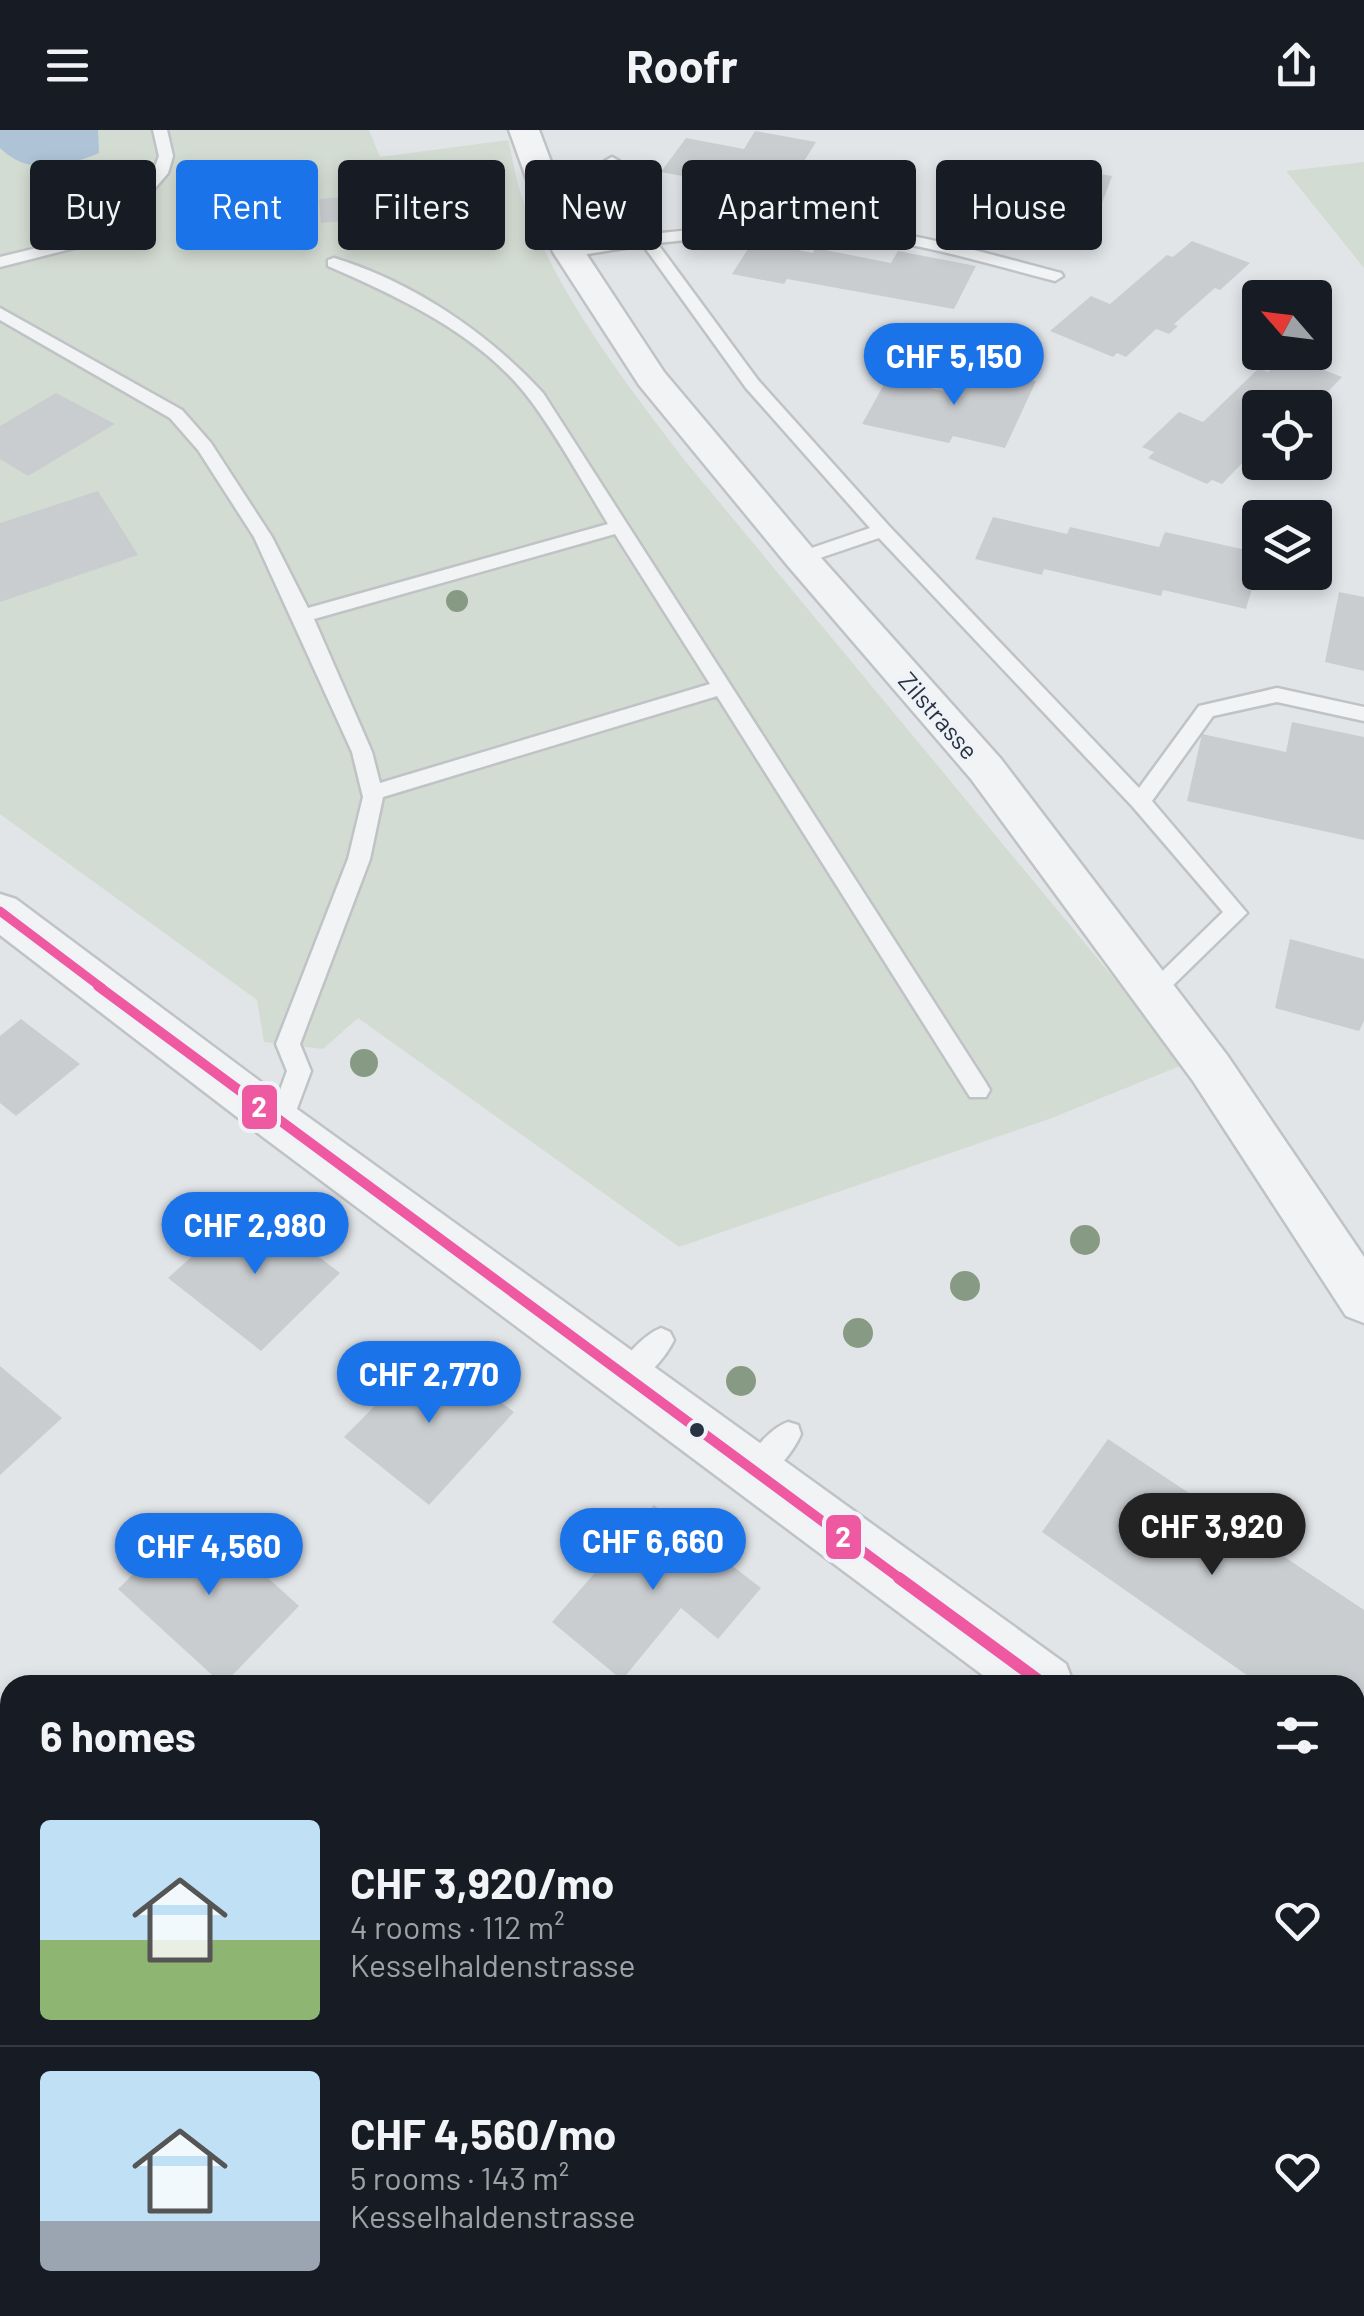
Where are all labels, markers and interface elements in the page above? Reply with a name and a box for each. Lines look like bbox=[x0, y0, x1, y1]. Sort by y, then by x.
icon: menu bbox=[40, 38, 95, 93]
text: Roofr bbox=[626, 38, 738, 92]
icon: share bbox=[1269, 38, 1324, 93]
chip: Buy bbox=[30, 160, 156, 250]
chip: Rent bbox=[176, 160, 318, 250]
chip: Filters bbox=[338, 160, 505, 250]
chip: New bbox=[525, 160, 662, 250]
chip: Apartment bbox=[682, 160, 916, 250]
chip: House bbox=[936, 160, 1102, 250]
north arrow bbox=[1242, 280, 1332, 370]
map controls bbox=[1242, 280, 1332, 590]
pin: CHF 5,150 bbox=[840, 323, 1068, 408]
text: CHF 5,150 bbox=[886, 336, 1022, 374]
button: locate bbox=[1242, 390, 1332, 480]
button: layers bbox=[1242, 500, 1332, 590]
street label: Zilstrasse bbox=[893, 665, 985, 765]
line badge: 2 bbox=[240, 1083, 279, 1131]
text: 2 bbox=[251, 1089, 267, 1123]
pin: CHF 2,980 bbox=[141, 1192, 369, 1277]
text: CHF 2,980 bbox=[184, 1205, 326, 1243]
pin: CHF 2,770 bbox=[315, 1341, 543, 1426]
text: CHF 2,770 bbox=[359, 1354, 499, 1392]
unlabelled marker bbox=[687, 1420, 707, 1440]
pin: CHF 3,920 bbox=[1098, 1493, 1326, 1578]
text: CHF 3,920 bbox=[1141, 1506, 1283, 1544]
pin: CHF 6,660 bbox=[539, 1508, 767, 1593]
pin: CHF 4,560 bbox=[95, 1513, 323, 1598]
line badge: 2 bbox=[824, 1513, 863, 1561]
text: 2 bbox=[835, 1519, 851, 1553]
text: CHF 6,660 bbox=[582, 1521, 724, 1559]
text: CHF 4,560 bbox=[137, 1526, 281, 1564]
icon: filters bbox=[1270, 1708, 1325, 1763]
text: 6 homes bbox=[40, 1710, 196, 1760]
text: CHF 3,920/mo bbox=[350, 1857, 614, 1907]
icon: home bbox=[120, 1860, 240, 1980]
icon: heart bbox=[1270, 1893, 1325, 1948]
text: 4 rooms · 112 m² bbox=[350, 1907, 565, 1945]
text: Kesselhaldenstrasse bbox=[350, 1945, 636, 1983]
text: CHF 4,560/mo bbox=[350, 2108, 617, 2158]
icon: home bbox=[120, 2111, 240, 2231]
icon: heart bbox=[1270, 2144, 1325, 2199]
text: 5 rooms · 143 m² bbox=[350, 2158, 569, 2196]
text: Kesselhaldenstrasse bbox=[350, 2196, 636, 2234]

